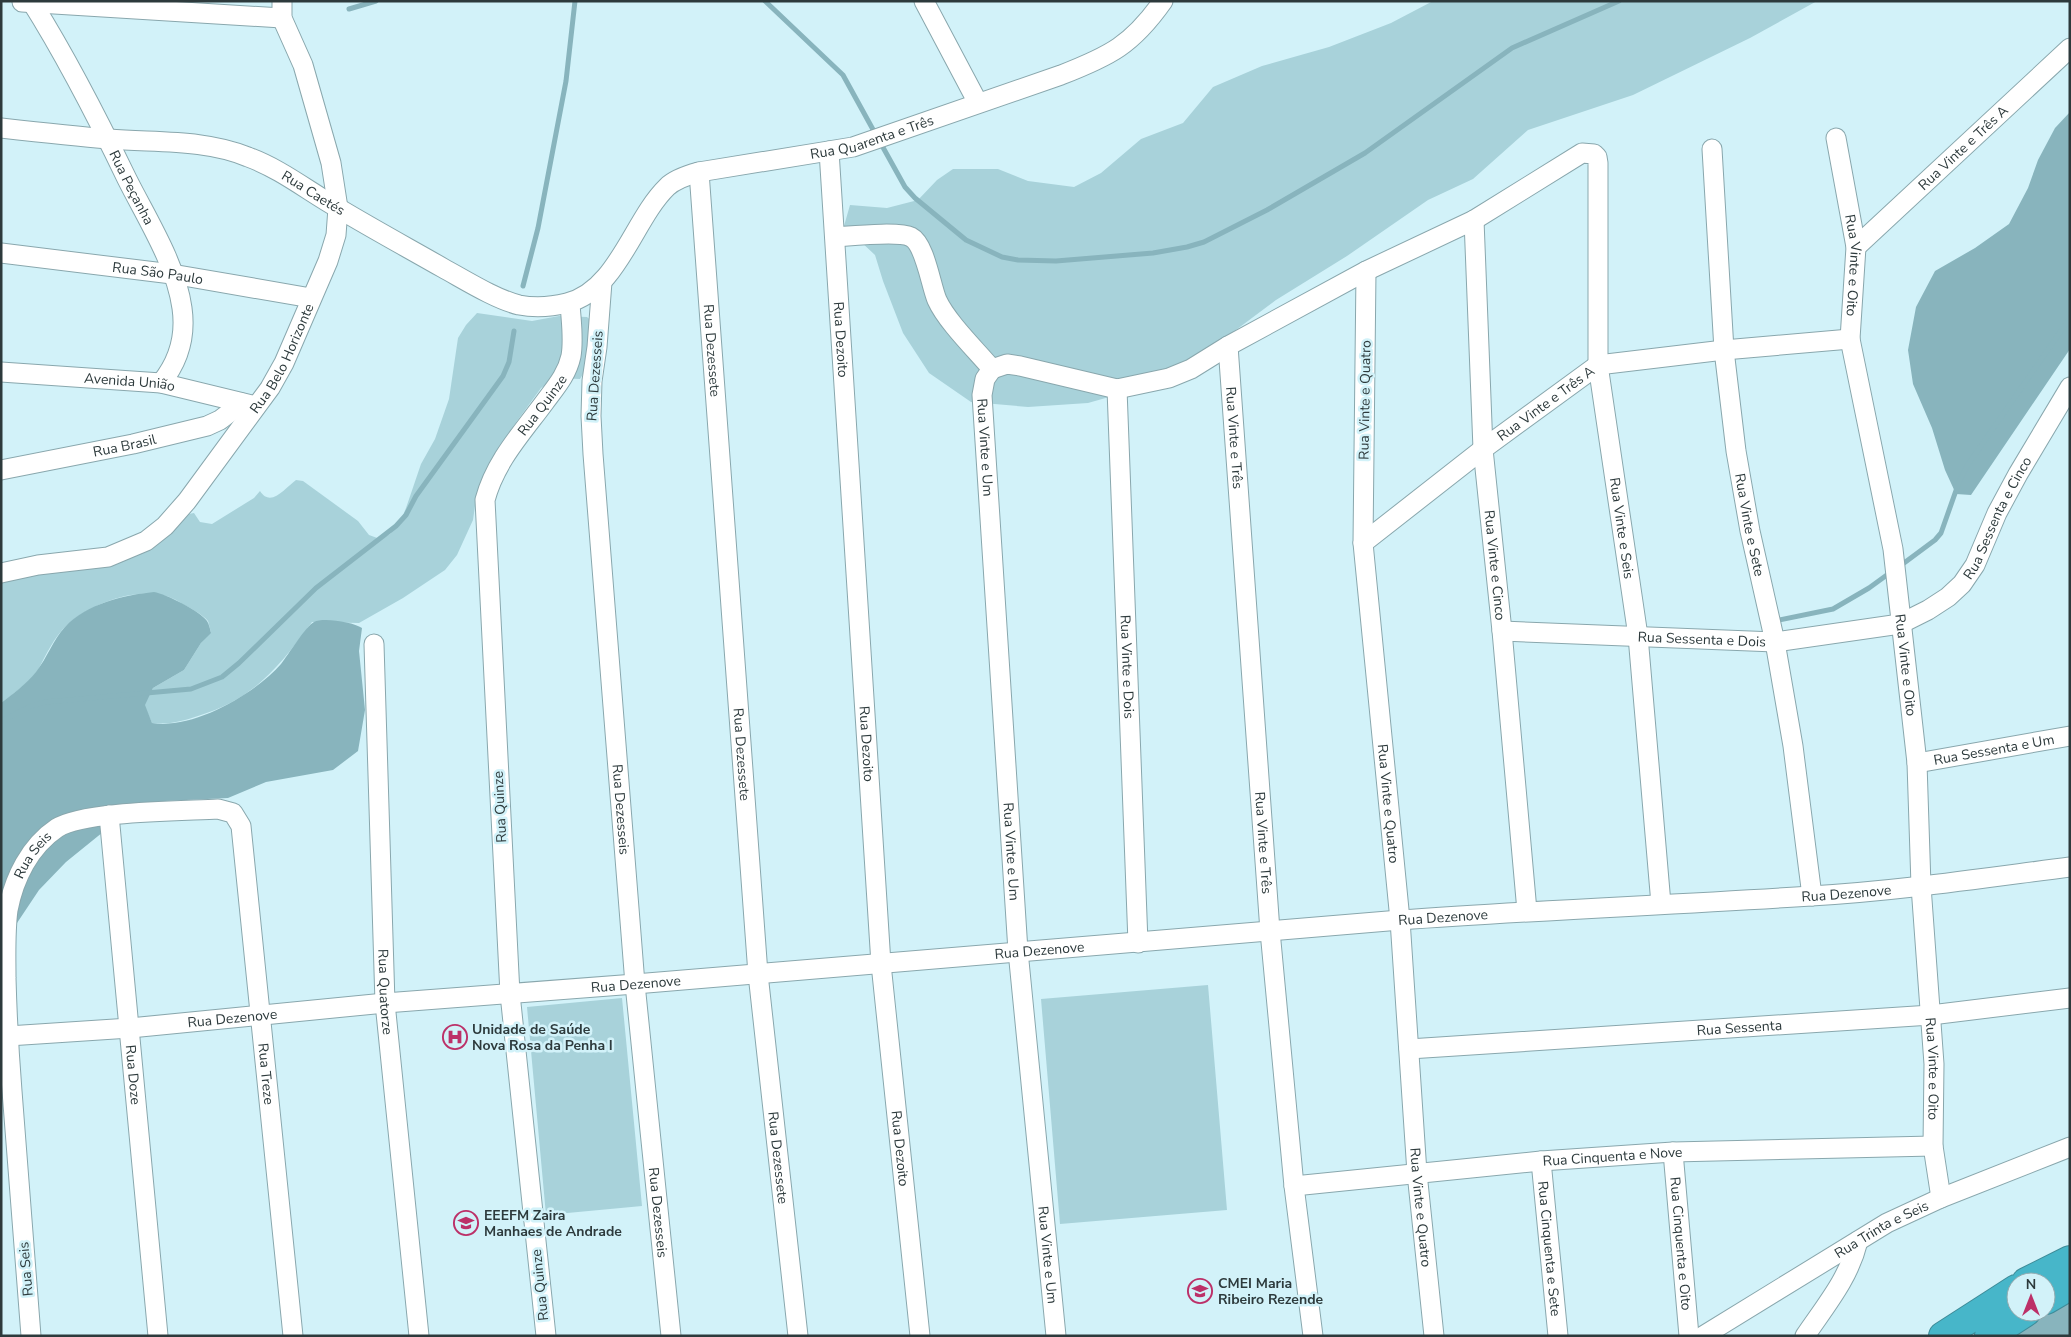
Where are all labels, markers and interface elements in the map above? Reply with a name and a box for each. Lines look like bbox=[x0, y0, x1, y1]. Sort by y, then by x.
street label: Rua Vinte e Três A bbox=[1914, 101, 2012, 194]
street label: Rua Quarenta e Três bbox=[809, 110, 936, 163]
street label: Rua Peçanha bbox=[105, 147, 159, 228]
street label: Rua Caetés bbox=[278, 166, 349, 220]
street label: Rua Vinte e Oito bbox=[1841, 213, 1866, 317]
street label: Rua São Paulo bbox=[111, 257, 205, 289]
street label: Rua Belo Horizonte bbox=[245, 300, 318, 417]
street label: Rua Dezoito bbox=[829, 301, 853, 378]
street label: Rua Dezessete bbox=[699, 303, 725, 398]
street label: Rua Dezesseis bbox=[582, 330, 608, 422]
street label: Rua Vinte e Quatro bbox=[1354, 340, 1376, 460]
street label: Rua Vinte e Três A bbox=[1493, 361, 1598, 445]
street label: Avenida União bbox=[83, 368, 177, 396]
street label: Rua Quinze bbox=[513, 371, 571, 440]
street label: Rua Vinte e Três bbox=[1221, 386, 1248, 490]
street label: Rua Vinte e Um bbox=[973, 398, 998, 497]
street label: Rua Brasil bbox=[91, 429, 159, 461]
street label: Rua Sessenta e Cinco bbox=[1959, 453, 2036, 583]
street label: Rua Vinte e Sete bbox=[1731, 472, 1769, 578]
street label: Rua Vinte e Seis bbox=[1605, 476, 1639, 580]
street label: Rua Vinte e Cinco bbox=[1480, 509, 1510, 622]
street label: Rua Vinte e Oito bbox=[1891, 613, 1921, 717]
street label: Rua Vinte e Dois bbox=[1116, 614, 1139, 720]
street label: Rua Sessenta e Dois bbox=[1637, 627, 1767, 651]
street label: Rua Dezoito bbox=[855, 705, 879, 783]
street label: Rua Dezessete bbox=[729, 707, 755, 802]
street label: Rua Sessenta e Um bbox=[1932, 729, 2056, 769]
street label: Rua Vinte e Quatro bbox=[1373, 743, 1404, 864]
street label: Rua Dezesseis bbox=[608, 763, 634, 856]
street label: Rua Quinze bbox=[489, 771, 511, 843]
street label: Rua Vinte e Três bbox=[1251, 791, 1277, 895]
street label: Rua Vinte e Um bbox=[999, 802, 1024, 901]
street label: Rua Seis bbox=[9, 827, 56, 882]
street label: Rua Dezenove bbox=[1801, 880, 1892, 906]
street label: Rua Dezenove bbox=[1397, 905, 1489, 930]
street label: Rua Dezenove bbox=[994, 937, 1085, 963]
street label: Rua Quatorze bbox=[374, 949, 398, 1036]
street label: Rua Dezenove bbox=[590, 971, 681, 997]
street label: Rua Dezenove bbox=[186, 1004, 278, 1032]
street label: Rua Sessenta bbox=[1696, 1015, 1783, 1040]
street label: Rua Vinte e Oito bbox=[1921, 1017, 1944, 1120]
place label: Unidade de Saúde Nova Rosa da Penha I bbox=[472, 1020, 613, 1055]
hospital icon: Unidade de Saúde Nova Rosa da Penha I bbox=[442, 1024, 468, 1050]
street label: Rua Treze bbox=[254, 1042, 279, 1106]
street label: Rua Doze bbox=[121, 1044, 146, 1106]
street label: Rua Dezoito bbox=[887, 1109, 914, 1187]
street label: Rua Dezessete bbox=[764, 1110, 793, 1205]
street label: Rua Cinquenta e Nove bbox=[1542, 1142, 1683, 1170]
street label: Rua Vinte e Quatro bbox=[1406, 1147, 1436, 1268]
street label: Rua Dezesseis bbox=[644, 1166, 672, 1259]
street label: Rua Cinquenta e Oito bbox=[1666, 1176, 1696, 1311]
street label: Rua Cinquenta e Sete bbox=[1533, 1180, 1566, 1317]
street label: Rua Trinta e Seis bbox=[1831, 1196, 1932, 1263]
street label: Rua Vinte e Um bbox=[1034, 1205, 1062, 1305]
place label: EEEFM Zaira Manhaes de Andrade bbox=[484, 1206, 622, 1241]
school or university icon: EEEFM Zaira Manhaes de Andrade bbox=[453, 1210, 479, 1236]
street label: Rua Seis bbox=[14, 1241, 38, 1297]
street label: Rua Quinze bbox=[527, 1248, 553, 1322]
north arrow bbox=[2006, 1272, 2056, 1322]
place label: CMEI Maria Ribeiro Rezende bbox=[1218, 1274, 1324, 1309]
text: N bbox=[2026, 1275, 2036, 1294]
school or university icon: CMEI Maria Ribeiro Rezende bbox=[1187, 1278, 1213, 1304]

